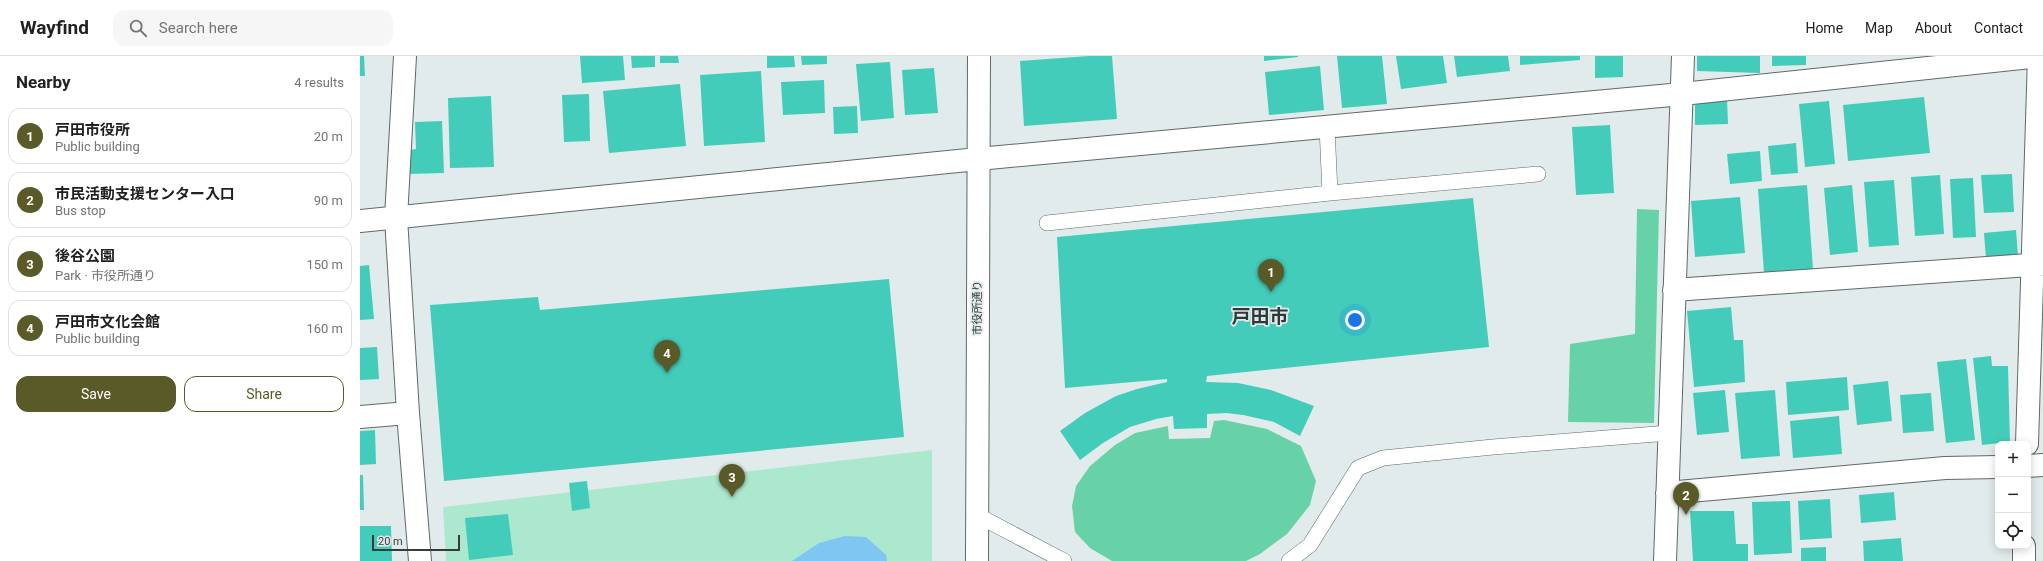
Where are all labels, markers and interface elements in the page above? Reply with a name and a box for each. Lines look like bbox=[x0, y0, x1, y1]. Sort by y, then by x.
search box bbox=[113, 10, 393, 46]
text: Wayfind bbox=[20, 16, 89, 39]
icon: search bbox=[127, 17, 149, 39]
text: Search here bbox=[159, 19, 238, 37]
text: Home bbox=[1805, 20, 1843, 36]
text: Map bbox=[1865, 20, 1893, 36]
text: About bbox=[1915, 20, 1952, 36]
text: Contact bbox=[1974, 20, 2023, 36]
text: Nearby bbox=[16, 72, 71, 92]
text: 4 results bbox=[294, 75, 344, 90]
text: 戸田市役所 bbox=[55, 121, 130, 139]
text: 1 bbox=[26, 129, 34, 144]
text: 20 m bbox=[314, 129, 343, 144]
text: Public building bbox=[55, 139, 140, 154]
text: 市民活動支援センター入口 bbox=[55, 185, 235, 203]
text: 2 bbox=[26, 193, 34, 208]
text: 90 m bbox=[314, 193, 343, 208]
text: Bus stop bbox=[55, 203, 106, 218]
text: 後谷公園 bbox=[55, 247, 115, 265]
text: 3 bbox=[26, 257, 34, 272]
text: 150 m bbox=[306, 257, 343, 272]
pin: 1 bbox=[1258, 259, 1284, 292]
text: Park · 市役所通り bbox=[55, 268, 156, 283]
street label: 市役所通り bbox=[971, 281, 984, 336]
district label: 戸田市 bbox=[1231, 305, 1289, 328]
your location bbox=[1345, 310, 1365, 330]
text: 戸田市文化会館 bbox=[55, 313, 160, 331]
text: 4 bbox=[26, 321, 34, 336]
text: 160 m bbox=[306, 321, 343, 336]
text: Public building bbox=[55, 331, 140, 346]
pin: 4 bbox=[654, 340, 680, 373]
button: Save bbox=[16, 376, 176, 412]
button: Share bbox=[184, 376, 344, 412]
map controls bbox=[1995, 441, 2031, 549]
button: + bbox=[1995, 441, 2031, 477]
pin: 3 bbox=[719, 464, 745, 497]
button: − bbox=[1995, 477, 2031, 513]
pin: 2 bbox=[1673, 482, 1699, 515]
button: locate bbox=[1995, 513, 2031, 549]
scale bar bbox=[372, 533, 460, 552]
text: 20 m bbox=[378, 535, 403, 548]

